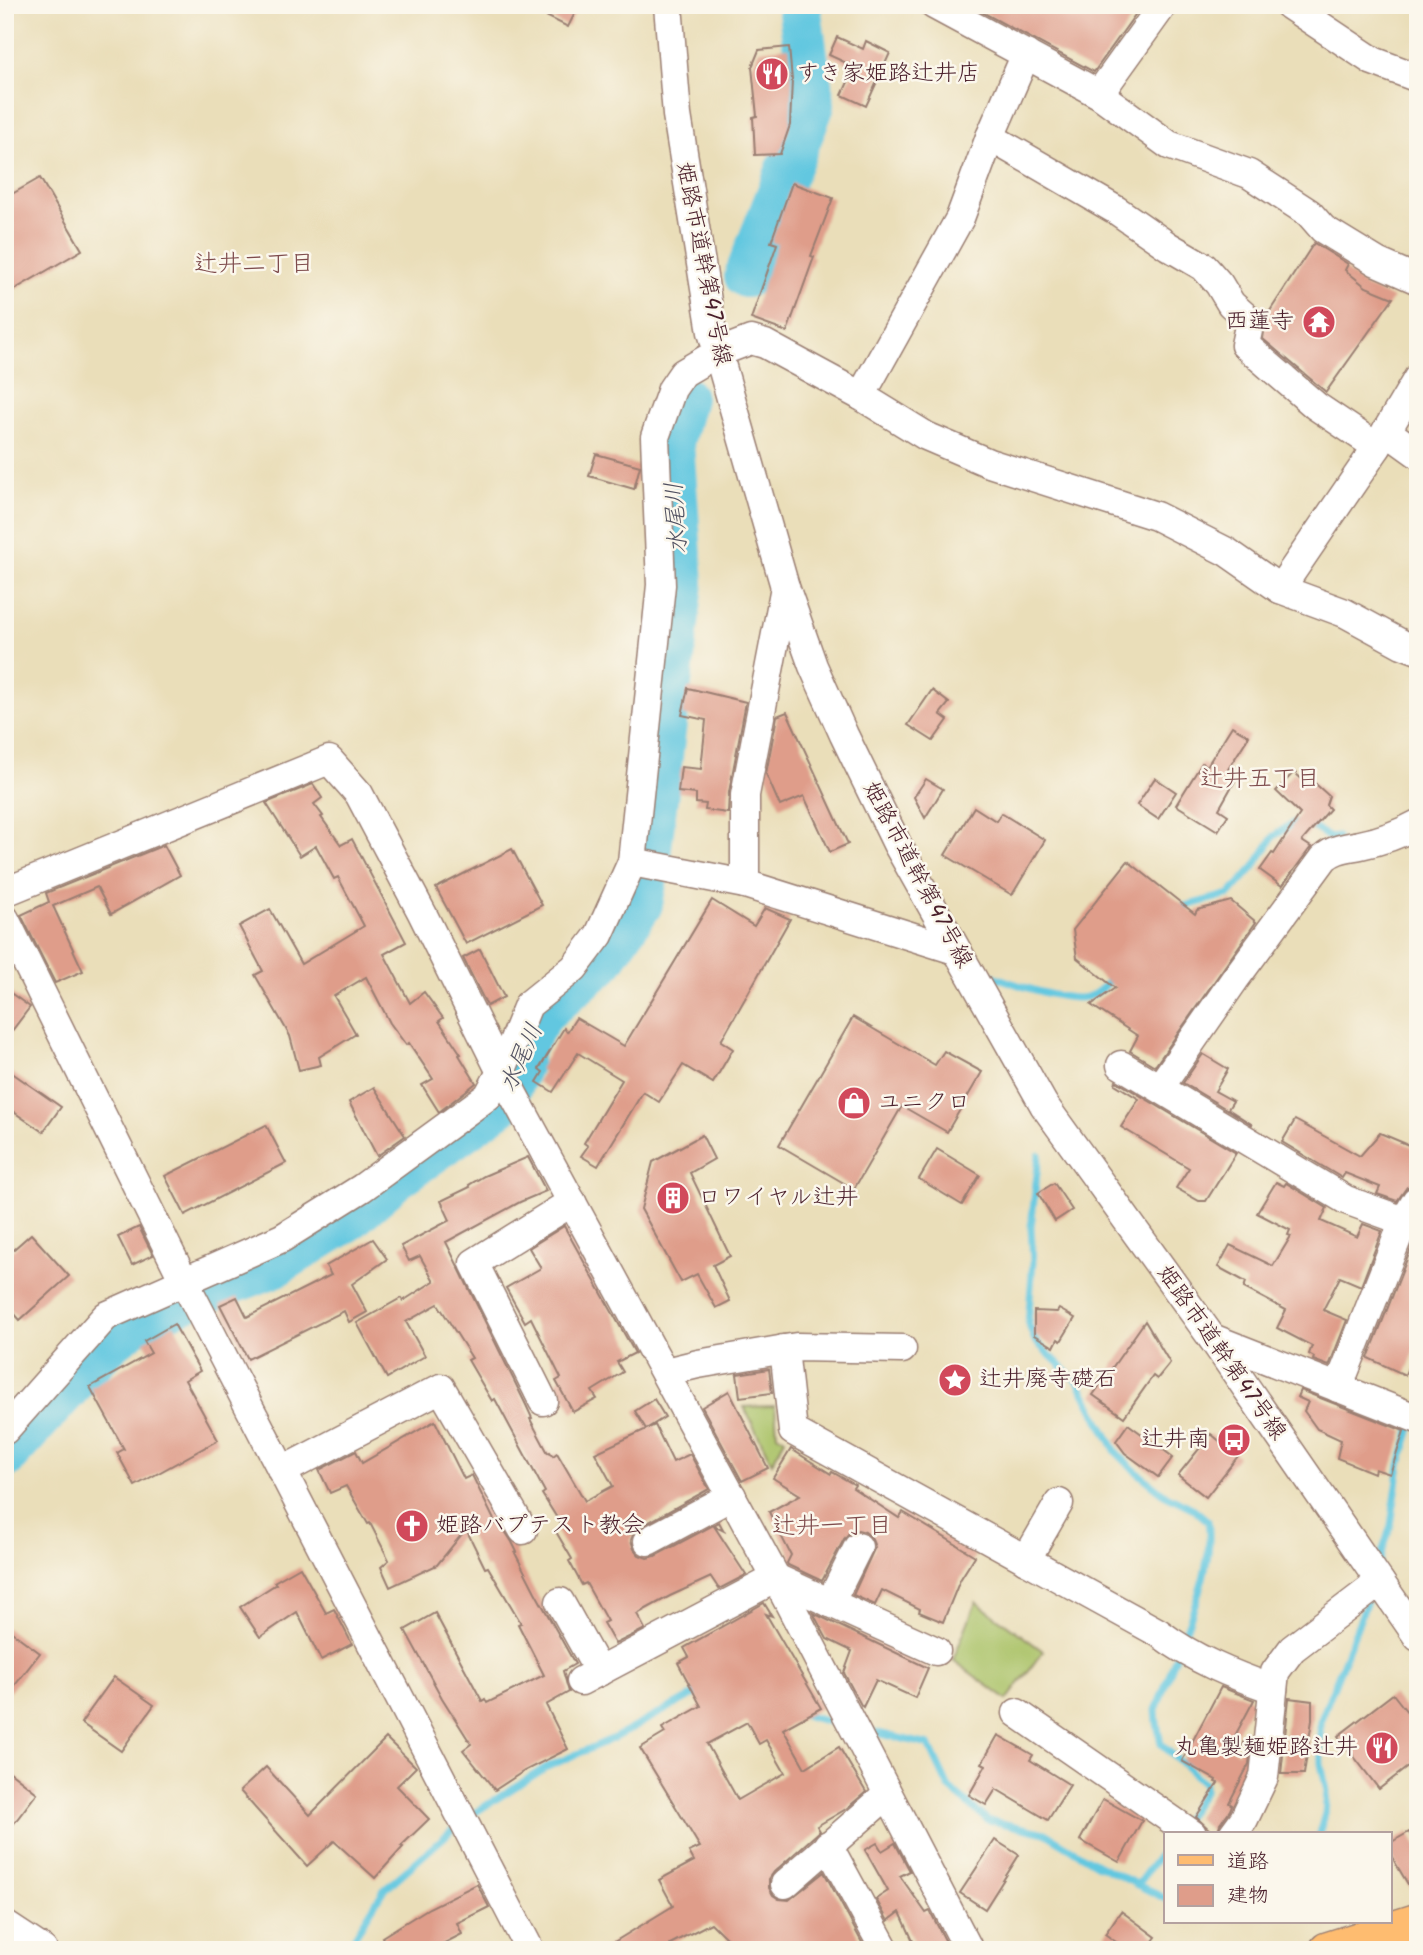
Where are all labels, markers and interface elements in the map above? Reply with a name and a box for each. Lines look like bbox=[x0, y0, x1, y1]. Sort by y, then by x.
restaurant icon: すき家姫路辻井店 bbox=[753, 55, 791, 93]
place label: すき家姫路辻井店 bbox=[796, 56, 980, 92]
street label: 姫路市道幹第47号線 bbox=[666, 159, 740, 369]
district label: 辻井二丁目 bbox=[194, 245, 314, 284]
temple icon: 西蓮寺 bbox=[1300, 303, 1338, 341]
place label: 西蓮寺 bbox=[1225, 304, 1294, 340]
water label: 水尾川 bbox=[655, 481, 699, 555]
district label: 辻井五丁目 bbox=[1200, 760, 1320, 799]
street label: 姫路市道幹第47号線 bbox=[852, 775, 982, 975]
water label: 水尾川 bbox=[490, 1017, 554, 1099]
shop icon: ユニクロ bbox=[835, 1084, 873, 1122]
place label: ユニクロ bbox=[878, 1085, 970, 1121]
building icon: ロワイヤル辻井 bbox=[654, 1179, 692, 1217]
place label: ロワイヤル辻井 bbox=[698, 1180, 859, 1216]
street label: 姫路市道幹第47号線 bbox=[1147, 1258, 1295, 1448]
place icon: 辻井廃寺礎石 bbox=[936, 1361, 974, 1399]
place label: 辻井廃寺礎石 bbox=[979, 1362, 1117, 1398]
bus stop icon: 辻井南 bbox=[1215, 1421, 1253, 1459]
place label: 辻井南 bbox=[1141, 1422, 1210, 1458]
church icon: 姫路バプテスト教会 bbox=[393, 1507, 431, 1545]
district label: 辻井一丁目 bbox=[772, 1507, 892, 1546]
place label: 姫路バプテスト教会 bbox=[436, 1508, 645, 1544]
restaurant icon: 丸亀製麺姫路辻井 bbox=[1363, 1729, 1401, 1767]
place label: 丸亀製麺姫路辻井 bbox=[1174, 1730, 1358, 1766]
legend bbox=[1164, 1832, 1392, 1924]
text: 道路 bbox=[1227, 1846, 1269, 1879]
text: 建物 bbox=[1227, 1880, 1269, 1913]

